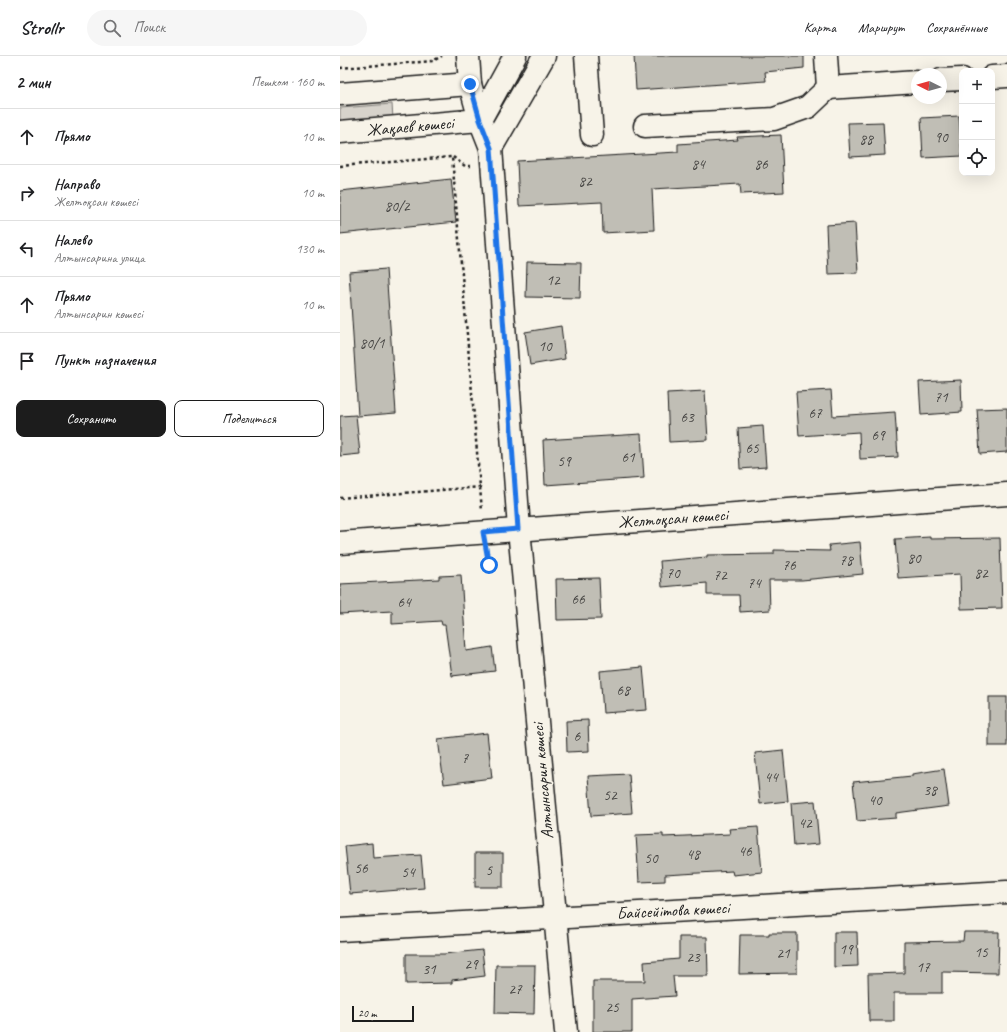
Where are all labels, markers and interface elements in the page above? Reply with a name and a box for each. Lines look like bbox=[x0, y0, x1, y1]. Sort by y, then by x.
search box bbox=[87, 10, 367, 46]
text: Strollr bbox=[20, 16, 63, 40]
icon: search bbox=[101, 17, 123, 39]
text: Поиск bbox=[133, 18, 165, 37]
text: Карта bbox=[804, 19, 836, 36]
text: Маршрут bbox=[858, 19, 904, 36]
text: Сохранённые bbox=[926, 19, 987, 36]
north arrow bbox=[911, 68, 947, 104]
map controls bbox=[959, 68, 995, 176]
button: + bbox=[959, 68, 995, 104]
text: 2 мин bbox=[16, 72, 51, 93]
text: Пешком · 160 m bbox=[251, 74, 324, 90]
route end bbox=[461, 75, 479, 93]
button: − bbox=[959, 104, 995, 140]
street label: Жақаев көшесі bbox=[366, 112, 456, 141]
icon: ahead bbox=[16, 126, 38, 148]
text: Прямо bbox=[54, 127, 90, 146]
house number: 90 bbox=[934, 128, 949, 147]
text: 10 m bbox=[302, 129, 324, 145]
house number: 88 bbox=[859, 130, 874, 149]
button: locate bbox=[959, 140, 995, 176]
house number: 84 bbox=[691, 155, 706, 174]
house number: 86 bbox=[754, 155, 769, 174]
house number: 82 bbox=[578, 172, 593, 191]
text: Направо bbox=[54, 175, 100, 194]
icon: right bbox=[16, 182, 38, 204]
text: 10 m bbox=[302, 185, 324, 201]
text: Желтоқсан көшесі bbox=[54, 194, 138, 210]
house number: 80/2 bbox=[384, 197, 411, 216]
text: Налево bbox=[54, 231, 92, 250]
icon: left bbox=[16, 238, 38, 260]
text: 130 m bbox=[296, 241, 324, 257]
text: Алтынсарина улица bbox=[54, 250, 145, 266]
house number: 12 bbox=[546, 271, 561, 290]
text: Прямо bbox=[54, 287, 90, 306]
icon: ahead bbox=[16, 294, 38, 316]
text: 10 m bbox=[302, 297, 324, 313]
text: Алтынсарин көшесі bbox=[54, 306, 143, 322]
house number: 80/1 bbox=[359, 334, 386, 353]
house number: 10 bbox=[538, 337, 553, 356]
icon: arrive bbox=[16, 350, 38, 372]
text: Пункт назначения bbox=[54, 351, 156, 370]
house number: 71 bbox=[934, 388, 949, 407]
button: Сохранить bbox=[16, 400, 166, 437]
button: Поделиться bbox=[174, 400, 324, 437]
house number: 67 bbox=[808, 404, 823, 423]
house number: 63 bbox=[680, 408, 695, 427]
house number: 69 bbox=[871, 426, 886, 445]
house number: 65 bbox=[745, 439, 760, 458]
house number: 61 bbox=[621, 448, 636, 467]
house number: 59 bbox=[557, 452, 572, 471]
street label: Желтоқсан көшесі bbox=[617, 504, 730, 533]
house number: 80 bbox=[907, 549, 922, 568]
house number: 78 bbox=[839, 551, 854, 570]
route start bbox=[480, 556, 498, 574]
house number: 76 bbox=[782, 556, 797, 575]
house number: 70 bbox=[666, 564, 681, 583]
house number: 82 bbox=[974, 564, 989, 583]
house number: 72 bbox=[713, 566, 728, 585]
house number: 74 bbox=[747, 574, 762, 593]
house number: 66 bbox=[571, 590, 586, 609]
house number: 64 bbox=[397, 593, 412, 612]
house number: 68 bbox=[616, 681, 631, 700]
street label: Алтынсарин көшесі bbox=[527, 720, 558, 840]
house number: 6 bbox=[574, 727, 582, 746]
house number: 7 bbox=[462, 749, 470, 768]
house number: 44 bbox=[764, 768, 779, 787]
house number: 38 bbox=[923, 781, 938, 800]
house number: 52 bbox=[603, 786, 618, 805]
house number: 40 bbox=[868, 791, 883, 810]
house number: 42 bbox=[798, 814, 813, 833]
house number: 46 bbox=[738, 842, 753, 861]
house number: 48 bbox=[686, 845, 701, 864]
house number: 50 bbox=[644, 849, 659, 868]
house number: 56 bbox=[354, 859, 369, 878]
house number: 5 bbox=[486, 861, 494, 880]
house number: 54 bbox=[401, 863, 416, 882]
street label: Байсейітова көшесі bbox=[616, 897, 732, 924]
house number: 19 bbox=[839, 940, 854, 959]
house number: 15 bbox=[974, 943, 989, 962]
house number: 21 bbox=[776, 944, 791, 963]
house number: 23 bbox=[686, 948, 701, 967]
house number: 29 bbox=[464, 955, 479, 974]
house number: 17 bbox=[916, 958, 931, 977]
house number: 31 bbox=[422, 960, 437, 979]
house number: 27 bbox=[508, 980, 523, 999]
house number: 25 bbox=[605, 998, 620, 1017]
scale bar bbox=[352, 1004, 414, 1023]
text: 20 m bbox=[358, 1006, 377, 1020]

